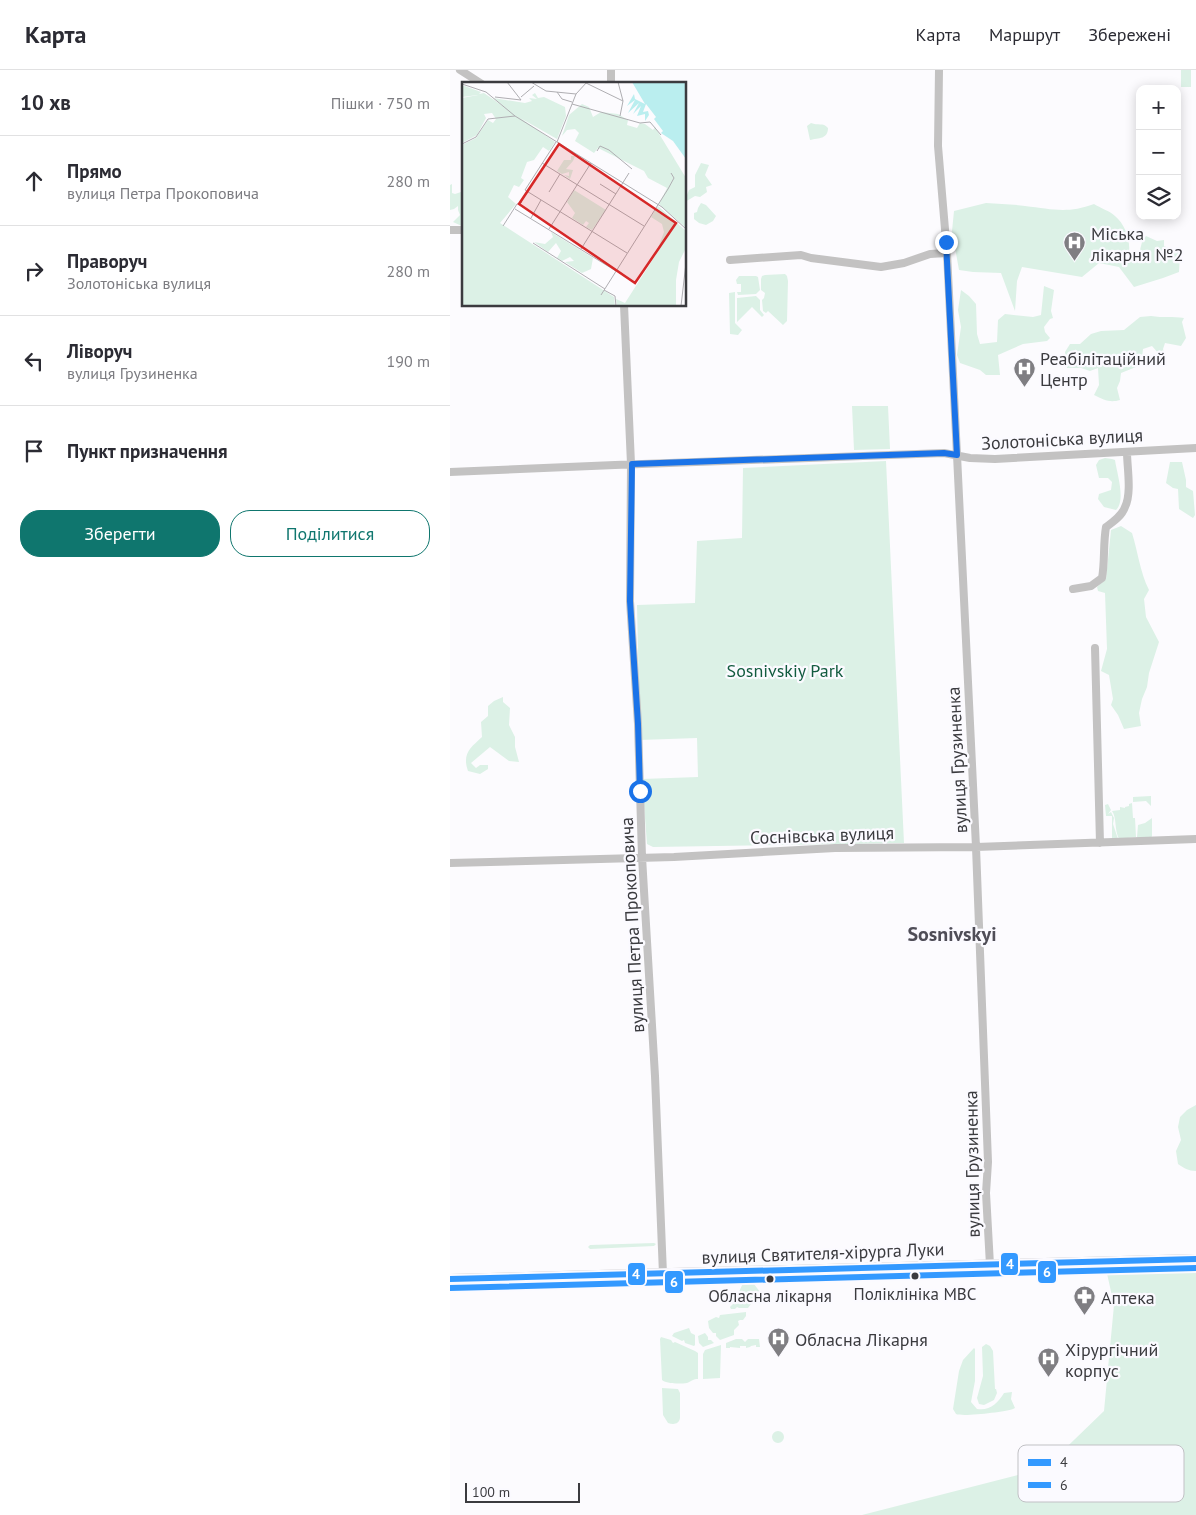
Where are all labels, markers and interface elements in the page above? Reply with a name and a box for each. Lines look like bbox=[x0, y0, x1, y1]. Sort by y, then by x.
text: Карта bbox=[25, 19, 87, 50]
text: Карта bbox=[916, 23, 961, 46]
text: Маршрут bbox=[989, 23, 1060, 46]
text: Збережені bbox=[1088, 23, 1171, 46]
inset map bbox=[462, 82, 686, 306]
map controls bbox=[1136, 85, 1181, 220]
button: + bbox=[1136, 85, 1181, 130]
text: 10 хв bbox=[20, 89, 71, 116]
text: Пішки · 750 m bbox=[331, 93, 430, 113]
button: − bbox=[1136, 130, 1181, 175]
text: Прямо bbox=[67, 159, 122, 183]
icon: ahead bbox=[20, 167, 48, 195]
text: 280 m bbox=[387, 171, 430, 191]
button: layers bbox=[1136, 175, 1181, 220]
text: вулиця Петра Прокоповича bbox=[67, 183, 259, 203]
place label: Міська лікарня №2 bbox=[1090, 222, 1183, 266]
route end bbox=[935, 231, 958, 254]
hospital icon: Міська лікарня №2 bbox=[1063, 231, 1087, 262]
text: Праворуч bbox=[67, 249, 147, 273]
icon: right bbox=[20, 257, 48, 285]
text: 280 m bbox=[387, 261, 430, 281]
text: Золотоніська вулиця bbox=[67, 273, 211, 293]
text: Ліворуч bbox=[67, 339, 132, 363]
icon: left bbox=[20, 347, 48, 375]
place label: Реабілітаційний Центр bbox=[1040, 347, 1166, 391]
text: 190 m bbox=[387, 351, 430, 371]
hospital icon: Реабілітаційний Центр bbox=[1012, 356, 1036, 387]
text: вулиця Грузиненка bbox=[67, 363, 198, 383]
street label: Золотоніська вулиця bbox=[981, 423, 1143, 455]
icon: arrive bbox=[20, 437, 48, 465]
text: Пункт призначення bbox=[67, 439, 228, 463]
button: Зберегти bbox=[20, 510, 220, 557]
button: Поділитися bbox=[230, 510, 430, 557]
park label: Sosnivskiy Park bbox=[727, 659, 844, 682]
street label: вулиця Грузиненка bbox=[942, 686, 972, 834]
route start bbox=[629, 780, 652, 803]
street label: вулиця Петра Прокоповича bbox=[615, 817, 649, 1033]
street label: Соснівська вулиця bbox=[750, 821, 894, 849]
district label: Sosnivskyi bbox=[907, 921, 997, 947]
street label: вулиця Грузиненка bbox=[959, 1090, 985, 1238]
street label: вулиця Святителя-хірурга Луки bbox=[701, 1237, 945, 1269]
line badge: 4 bbox=[1000, 1252, 1019, 1276]
text: 4 bbox=[1006, 1255, 1014, 1273]
line badge: 6 bbox=[1037, 1260, 1057, 1284]
line badge: 4 bbox=[627, 1262, 646, 1286]
text: 6 bbox=[1043, 1263, 1051, 1281]
text: 4 bbox=[632, 1265, 640, 1283]
line badge: 6 bbox=[664, 1270, 684, 1294]
marker: Поліклініка МВС bbox=[910, 1271, 920, 1281]
text: 6 bbox=[670, 1273, 678, 1291]
marker: Обласна лікарня bbox=[765, 1274, 775, 1284]
place label: Поліклініка МВС bbox=[854, 1283, 977, 1305]
place label: Обласна лікарня bbox=[708, 1285, 832, 1307]
pharmacy icon: Аптека bbox=[1073, 1285, 1097, 1316]
place label: Аптека bbox=[1101, 1286, 1155, 1309]
hospital icon: Обласна Лікарня bbox=[767, 1327, 791, 1358]
place label: Обласна Лікарня bbox=[795, 1328, 928, 1351]
place label: Хірургічний корпус bbox=[1065, 1338, 1158, 1382]
hospital icon: Хірургічний корпус bbox=[1037, 1347, 1061, 1378]
legend bbox=[1018, 1445, 1184, 1502]
text: 4 bbox=[1060, 1453, 1068, 1471]
text: 6 bbox=[1060, 1476, 1068, 1494]
scale bar bbox=[465, 1480, 580, 1503]
text: 100 m bbox=[472, 1483, 510, 1501]

